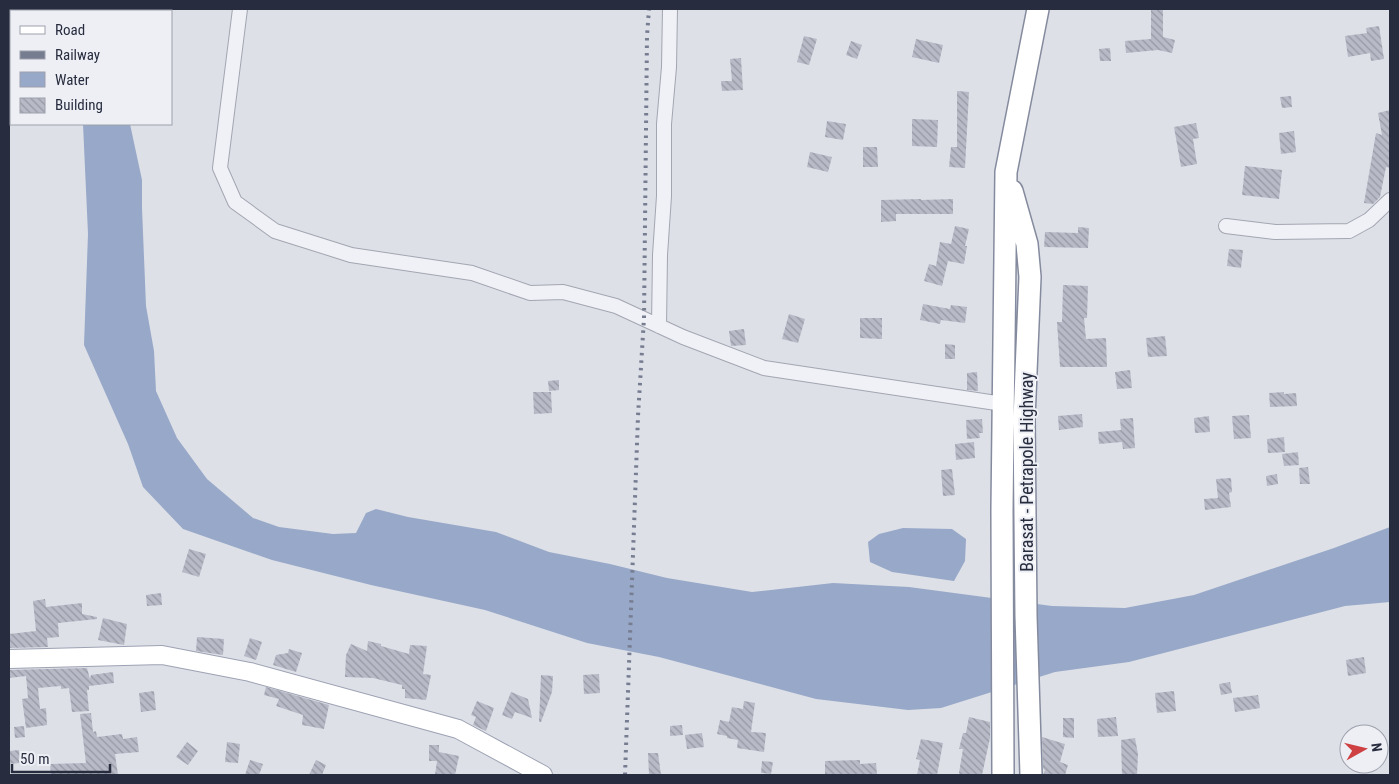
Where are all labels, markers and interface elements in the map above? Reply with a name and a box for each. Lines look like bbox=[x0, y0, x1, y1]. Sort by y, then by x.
legend bbox=[10, 10, 172, 125]
text: Road bbox=[55, 21, 85, 39]
text: Railway bbox=[55, 46, 100, 64]
text: Water bbox=[55, 71, 90, 89]
text: Building bbox=[55, 96, 103, 114]
street label: Barasat - Petrapole Highway bbox=[1016, 372, 1037, 572]
north arrow bbox=[1339, 724, 1389, 774]
scale bar bbox=[12, 742, 110, 774]
text: N bbox=[1368, 742, 1385, 753]
text: 50 m bbox=[20, 750, 50, 768]

